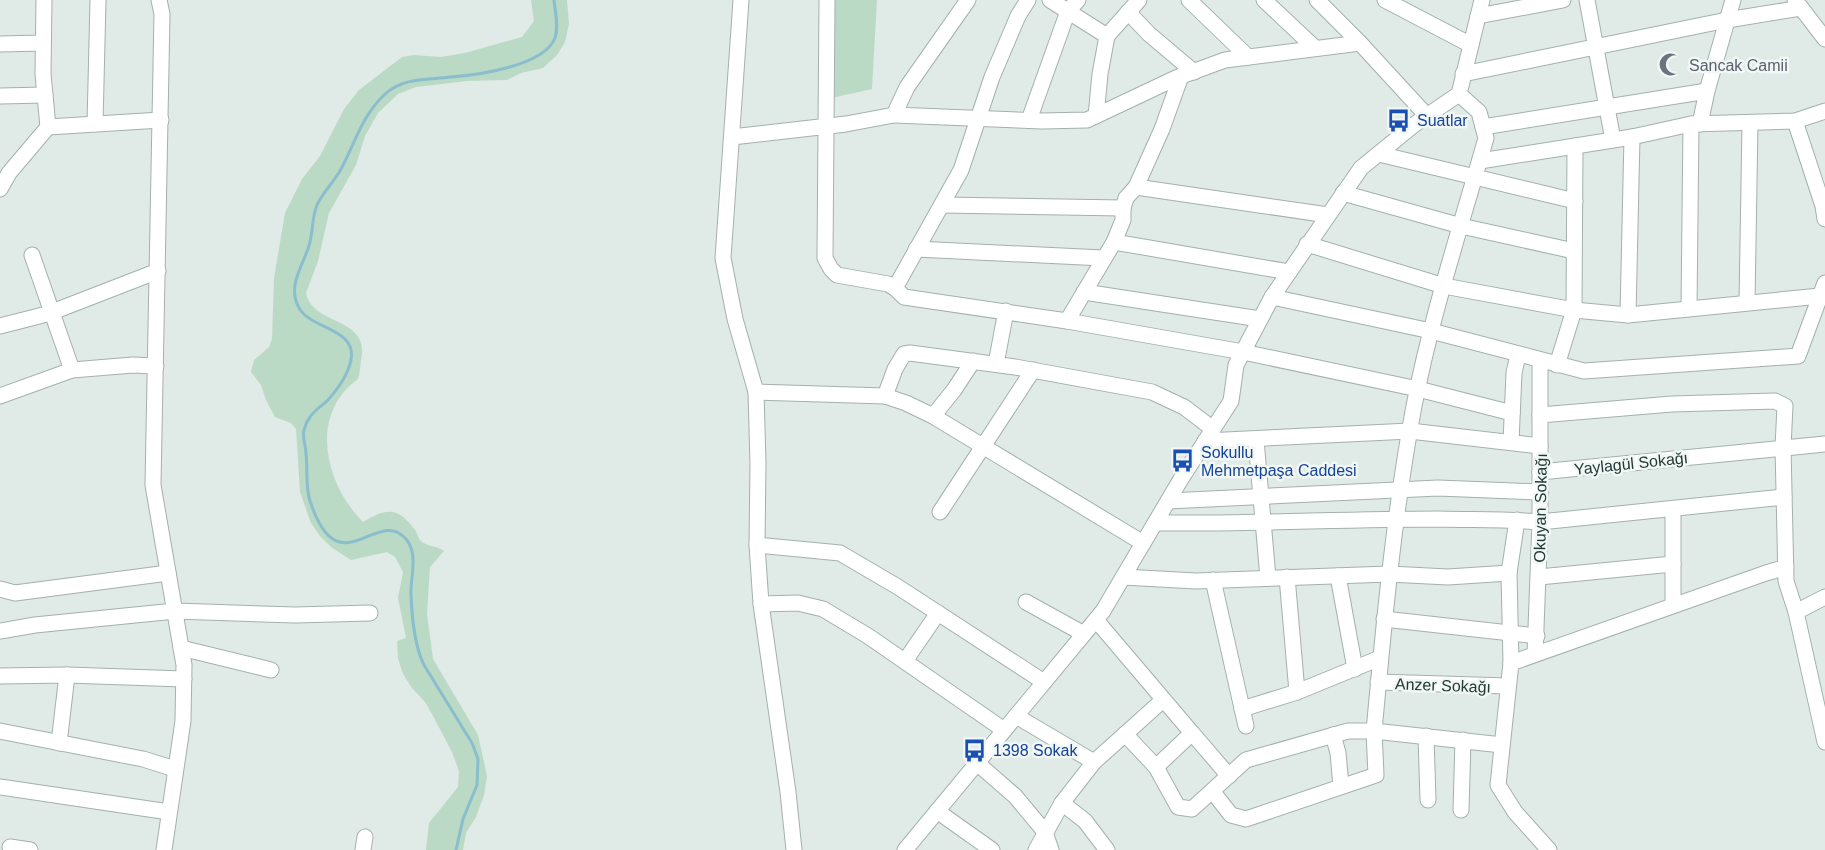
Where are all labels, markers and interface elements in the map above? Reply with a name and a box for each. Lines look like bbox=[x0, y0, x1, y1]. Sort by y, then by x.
mosque icon: Sancak Camii bbox=[1658, 52, 1684, 78]
place label: Sancak Camii bbox=[1689, 57, 1788, 74]
bus stop icon: Suatlar bbox=[1386, 107, 1412, 133]
place label: Suatlar bbox=[1417, 112, 1468, 129]
place label: Sokullu Mehmetpaşa Caddesi bbox=[1201, 444, 1357, 479]
bus stop icon: Sokullu Mehmetpaşa Caddesi bbox=[1170, 448, 1196, 474]
street label: Yaylagül Sokağı bbox=[1573, 449, 1689, 478]
street label: Okuyan Sokağı bbox=[1531, 453, 1550, 563]
street label: Anzer Sokağı bbox=[1395, 675, 1491, 696]
bus stop icon: 1398 Sokak bbox=[962, 737, 988, 763]
place label: 1398 Sokak bbox=[993, 742, 1079, 759]

